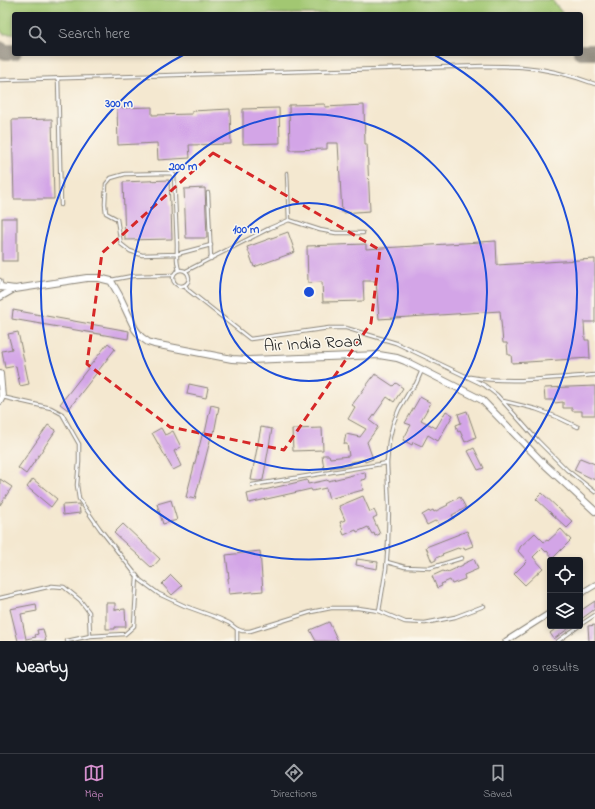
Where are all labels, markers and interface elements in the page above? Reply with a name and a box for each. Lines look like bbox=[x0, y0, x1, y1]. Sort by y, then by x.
search box bbox=[12, 12, 583, 56]
icon: search bbox=[26, 23, 48, 45]
text: Search here bbox=[58, 23, 130, 45]
text: 300 m bbox=[104, 95, 134, 113]
text: 200 m bbox=[168, 158, 198, 176]
text: 100 m bbox=[233, 221, 260, 239]
centre of rings bbox=[302, 285, 316, 299]
street label: Air India Road bbox=[263, 329, 363, 359]
map controls bbox=[547, 557, 583, 629]
button: locate bbox=[547, 557, 583, 593]
button: layers bbox=[547, 593, 583, 629]
text: Nearby bbox=[16, 655, 68, 680]
text: 0 results bbox=[533, 658, 579, 677]
tab: Map bbox=[83, 762, 105, 802]
tab: Directions bbox=[271, 762, 317, 802]
tab: Saved bbox=[483, 762, 512, 802]

